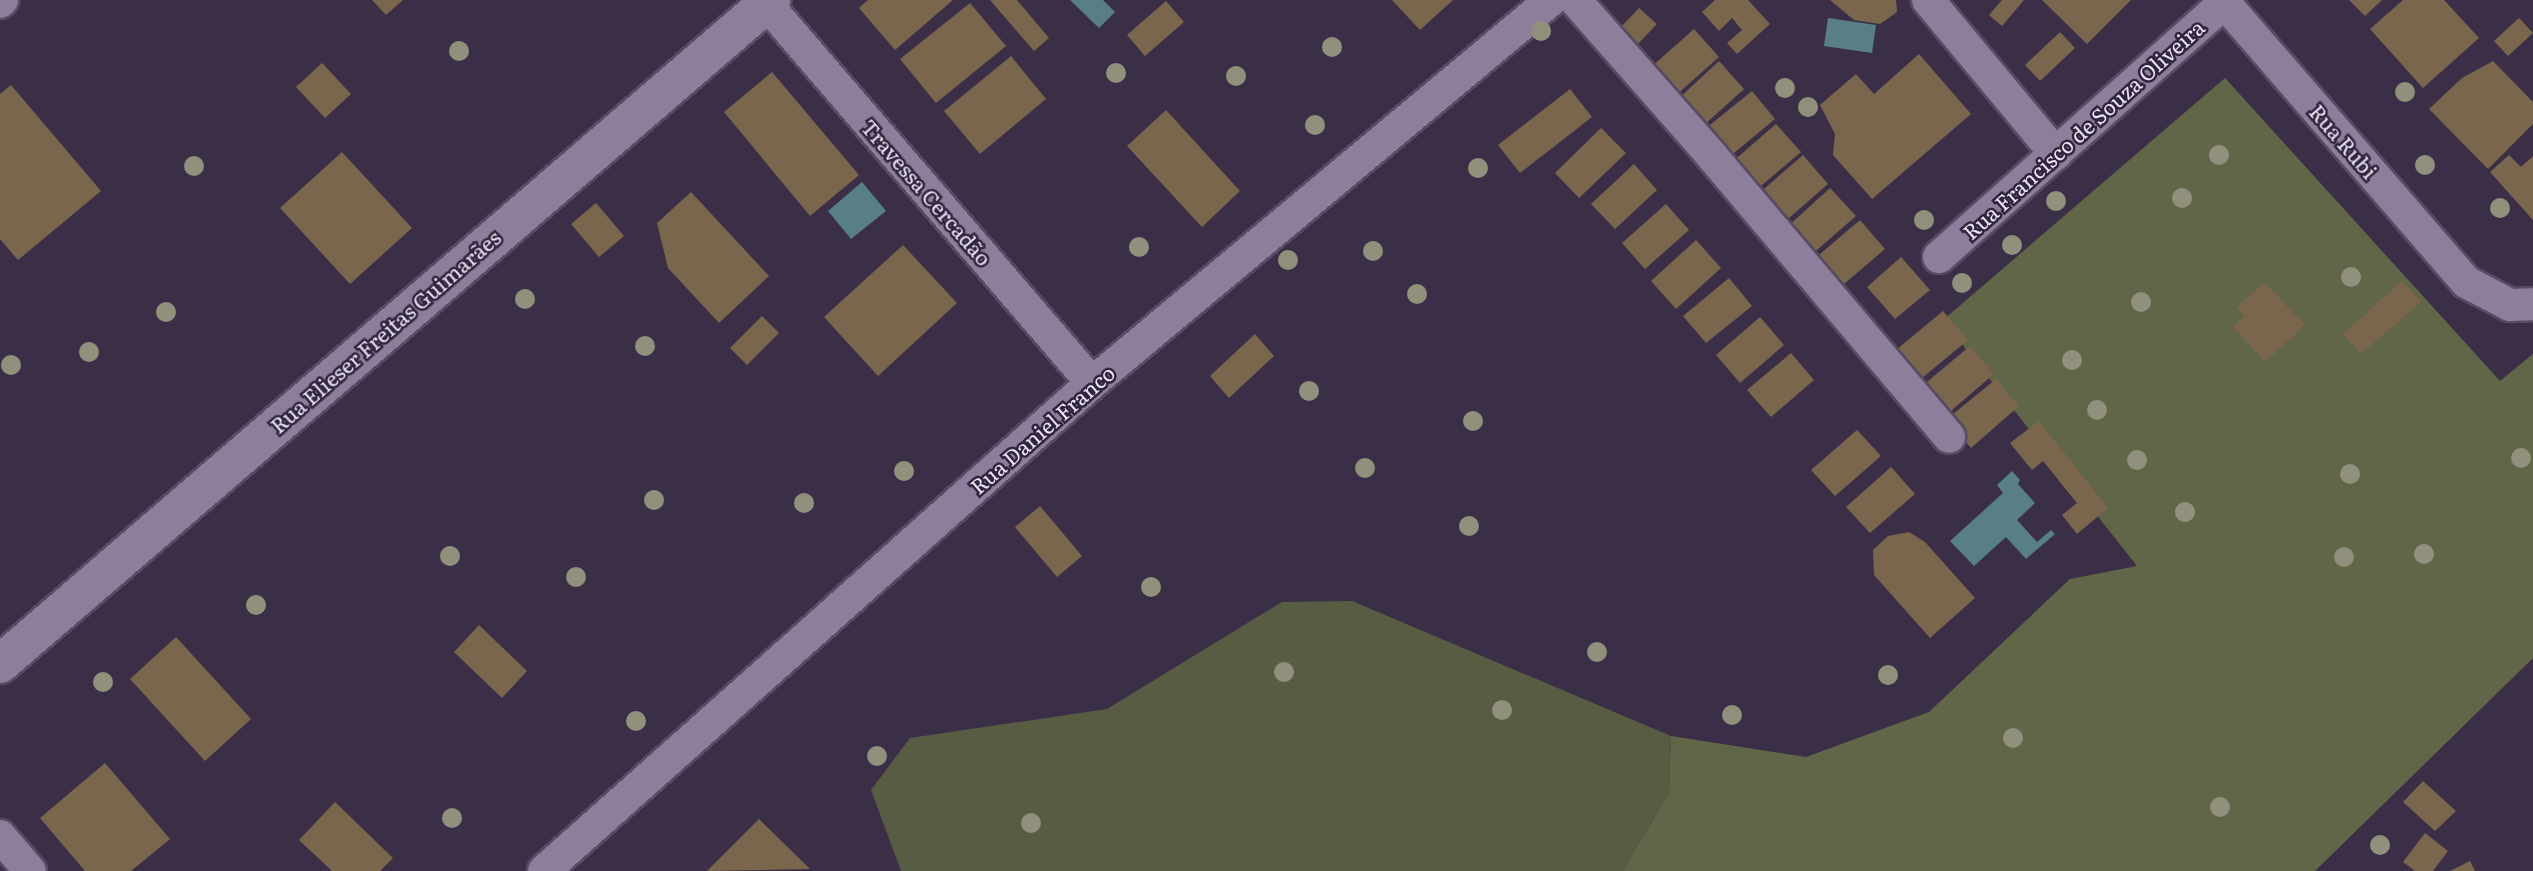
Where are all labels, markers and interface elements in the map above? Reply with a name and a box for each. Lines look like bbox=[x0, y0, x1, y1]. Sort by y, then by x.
street label: Rua Francisco de Souza Oliveira bbox=[1957, 14, 2209, 244]
street label: Rua Rubi bbox=[2305, 99, 2383, 183]
street label: Travessa Cercadão bbox=[857, 114, 997, 270]
street label: Rua Elieser Freitas Guimarães bbox=[265, 224, 505, 438]
street label: Rua Daniel Franco bbox=[965, 359, 1119, 499]

